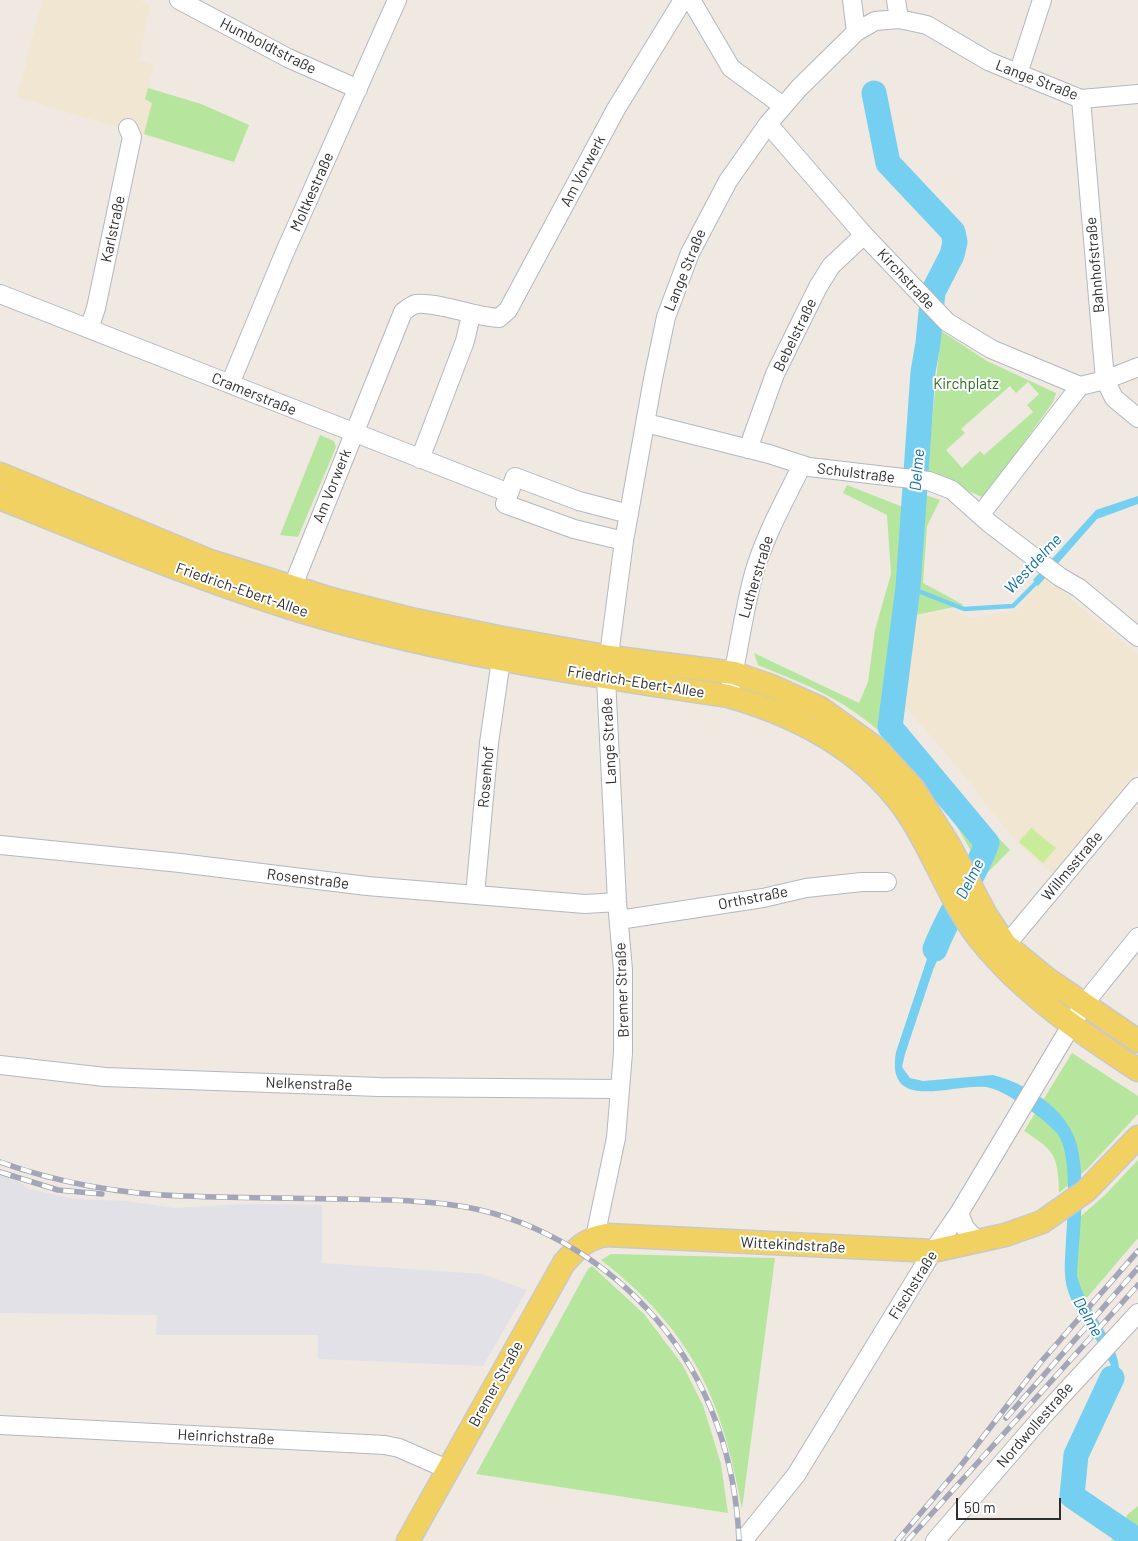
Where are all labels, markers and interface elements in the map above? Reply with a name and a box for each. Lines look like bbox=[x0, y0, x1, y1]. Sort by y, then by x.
street label: Humboldtstraße bbox=[217, 14, 319, 78]
street label: Lange Straße bbox=[993, 56, 1081, 104]
street label: Am Vorwerk bbox=[557, 132, 609, 210]
street label: Moltkestraße bbox=[286, 150, 338, 234]
street label: Karlstraße bbox=[97, 194, 129, 264]
street label: Bahnhofstraße bbox=[1082, 216, 1108, 314]
street label: Lange Straße bbox=[660, 226, 710, 314]
street label: Kirchstraße bbox=[873, 245, 939, 313]
street label: Bebelstraße bbox=[770, 296, 820, 374]
street label: Cramerstraße bbox=[209, 369, 299, 419]
park label: Kirchplatz bbox=[933, 375, 999, 393]
street label: Am Vorwerk bbox=[309, 446, 355, 526]
water label: Delme bbox=[906, 448, 928, 492]
street label: Schulstraße bbox=[816, 459, 896, 487]
water label: Westdelme bbox=[1000, 530, 1066, 598]
street label: Lutherstraße bbox=[735, 533, 777, 621]
street label: Friedrich-Ebert-Allee bbox=[173, 559, 311, 621]
street label: Friedrich-Ebert-Allee bbox=[566, 662, 706, 702]
street label: Lange Straße bbox=[598, 697, 620, 785]
street label: Rosenhof bbox=[474, 745, 498, 809]
street label: Willmsstraße bbox=[1038, 828, 1106, 904]
water label: Delme bbox=[952, 856, 988, 902]
street label: Rosenstraße bbox=[266, 865, 350, 893]
street label: Orthstraße bbox=[717, 882, 789, 914]
street label: Bremer Straße bbox=[611, 942, 633, 1038]
street label: Nelkenstraße bbox=[265, 1073, 353, 1095]
street label: Wittekindstraße bbox=[740, 1233, 846, 1257]
street label: Fischstraße bbox=[885, 1247, 941, 1323]
water label: Delme bbox=[1069, 1294, 1107, 1340]
street label: Bremer Straße bbox=[465, 1338, 527, 1430]
street label: Nordwollestraße bbox=[993, 1379, 1077, 1471]
street label: Heinrichstraße bbox=[177, 1425, 275, 1449]
scale bar bbox=[958, 1488, 1063, 1520]
text: 50 m bbox=[964, 1498, 996, 1516]

